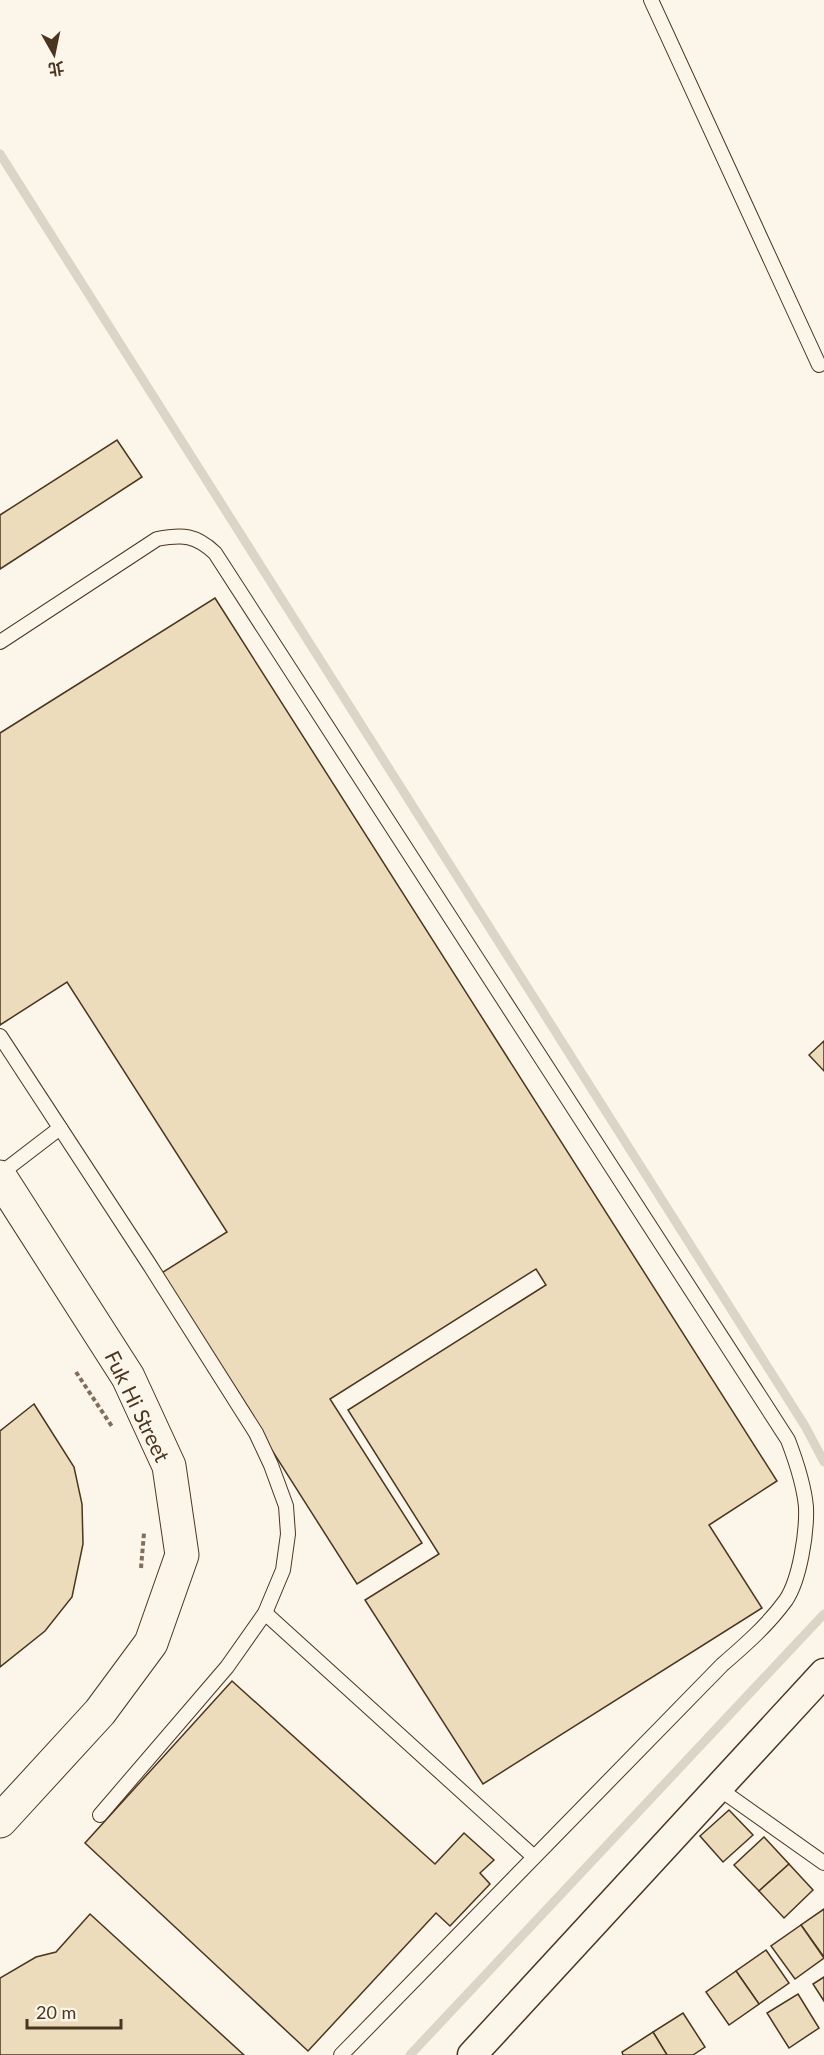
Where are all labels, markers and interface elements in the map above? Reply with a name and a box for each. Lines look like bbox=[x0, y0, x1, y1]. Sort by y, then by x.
north arrow bbox=[24, 24, 84, 84]
text: 北 bbox=[47, 59, 66, 80]
street label: Fuk Hi Street bbox=[100, 1346, 176, 1466]
scale bar bbox=[27, 1992, 122, 2030]
text: 20 m bbox=[36, 2001, 76, 2023]

